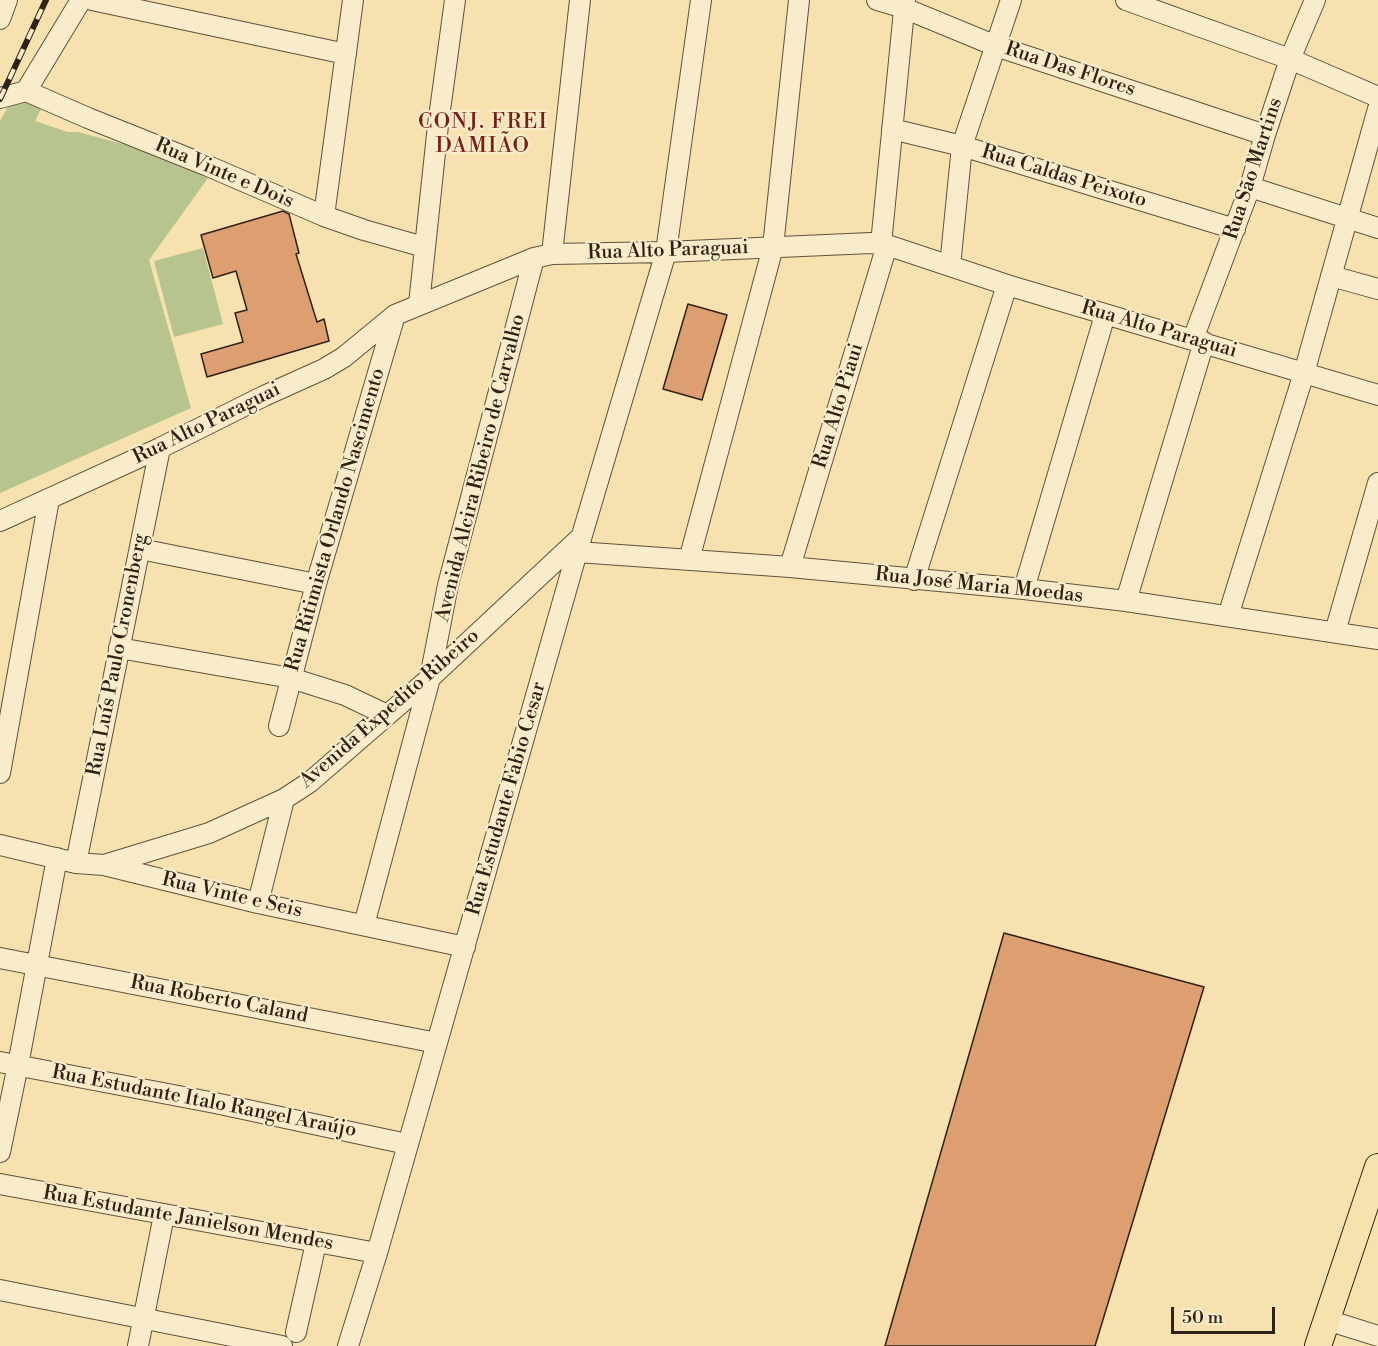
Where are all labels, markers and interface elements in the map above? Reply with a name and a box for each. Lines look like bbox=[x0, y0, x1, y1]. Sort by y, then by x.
street label: Rua Das Flores bbox=[1002, 38, 1138, 102]
street label: Rua São Martins bbox=[1220, 95, 1288, 243]
district label: CONJ. FREI DAMIÃO bbox=[418, 110, 548, 160]
street label: Rua Vinte e Dois bbox=[151, 134, 297, 214]
street label: Rua Caldas Peixoto bbox=[978, 140, 1150, 214]
street label: Rua Alto Paraguai bbox=[587, 236, 749, 266]
street label: Rua Alto Paraguai bbox=[1078, 296, 1240, 364]
street label: Avenida Alcira Ribeiro de Carvalho bbox=[431, 312, 531, 624]
street label: Rua Alto Piaui bbox=[809, 340, 869, 472]
street label: Rua Ritimista Orlando Nascimento bbox=[281, 366, 391, 674]
street label: Rua Alto Paraguai bbox=[129, 378, 285, 470]
street label: Rua Luís Paulo Cronenberg bbox=[83, 532, 153, 778]
street label: Rua José Maria Moedas bbox=[874, 563, 1084, 609]
street label: Avenida Expedito Ribeiro bbox=[295, 624, 485, 794]
street label: Rua Estudante Fabio Cesar bbox=[462, 679, 552, 919]
street label: Rua Vinte e Seis bbox=[159, 868, 305, 924]
street label: Rua Roberto Caland bbox=[128, 971, 310, 1029]
street label: Rua Estudante Italo Rangel Araújo bbox=[50, 1061, 358, 1143]
street label: Rua Estudante Janielson Mendes bbox=[41, 1182, 335, 1256]
scale bar bbox=[1174, 1295, 1278, 1333]
text: 50 m bbox=[1182, 1306, 1223, 1329]

